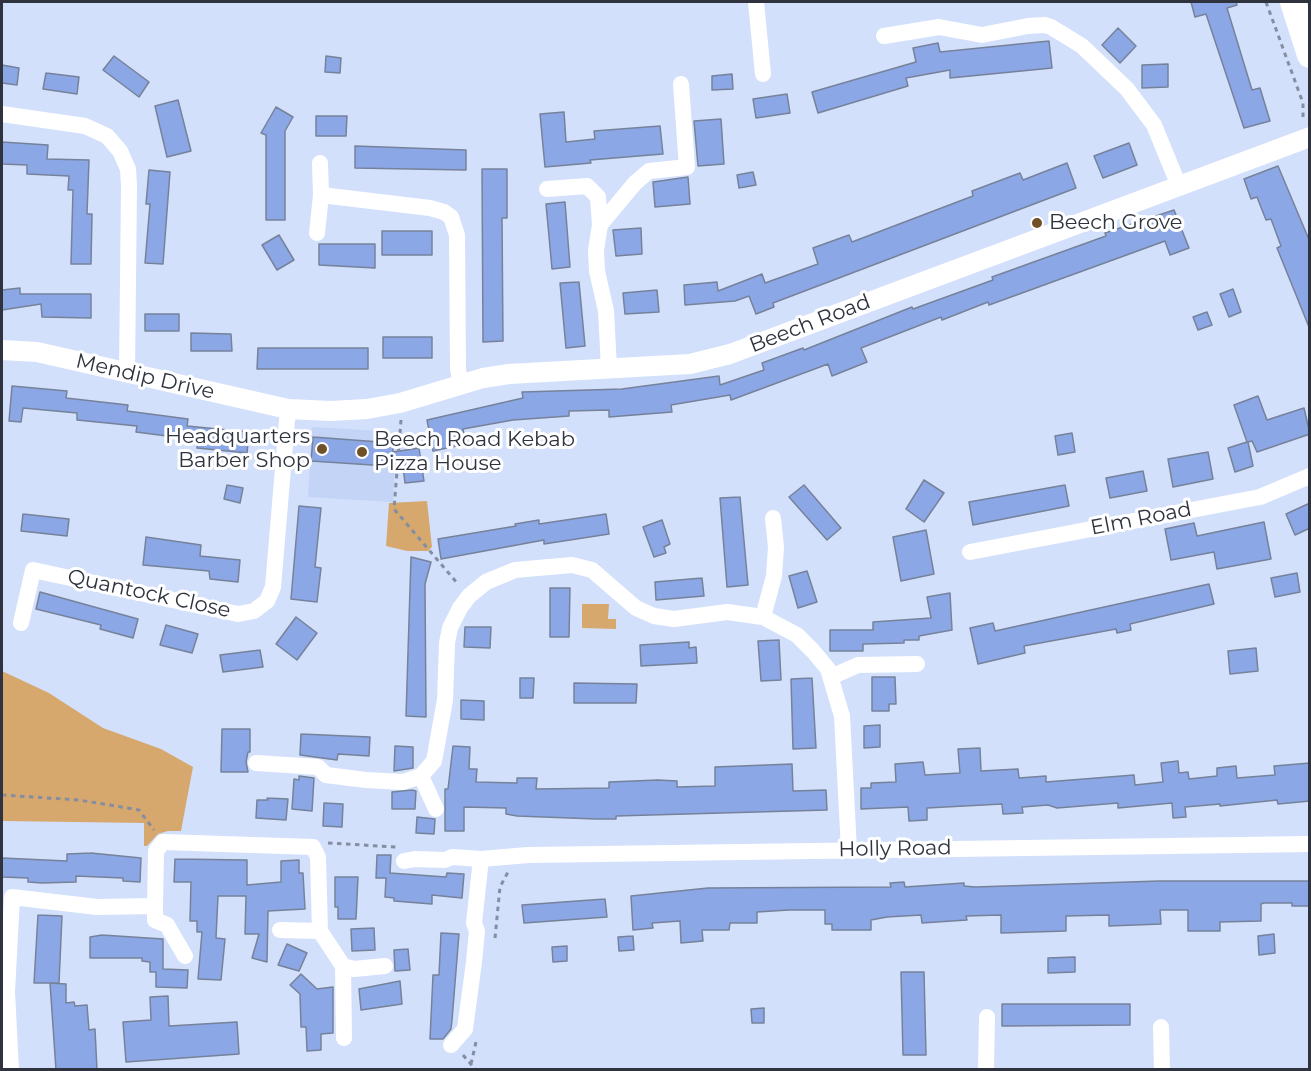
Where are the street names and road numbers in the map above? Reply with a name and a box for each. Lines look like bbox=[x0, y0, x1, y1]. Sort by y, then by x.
street label: Beech Road bbox=[746, 289, 874, 359]
street label: Mendip Drive bbox=[73, 349, 217, 405]
street label: Elm Road bbox=[1088, 497, 1194, 541]
street label: Quantock Close bbox=[65, 564, 233, 624]
street label: Holly Road bbox=[838, 835, 952, 863]

